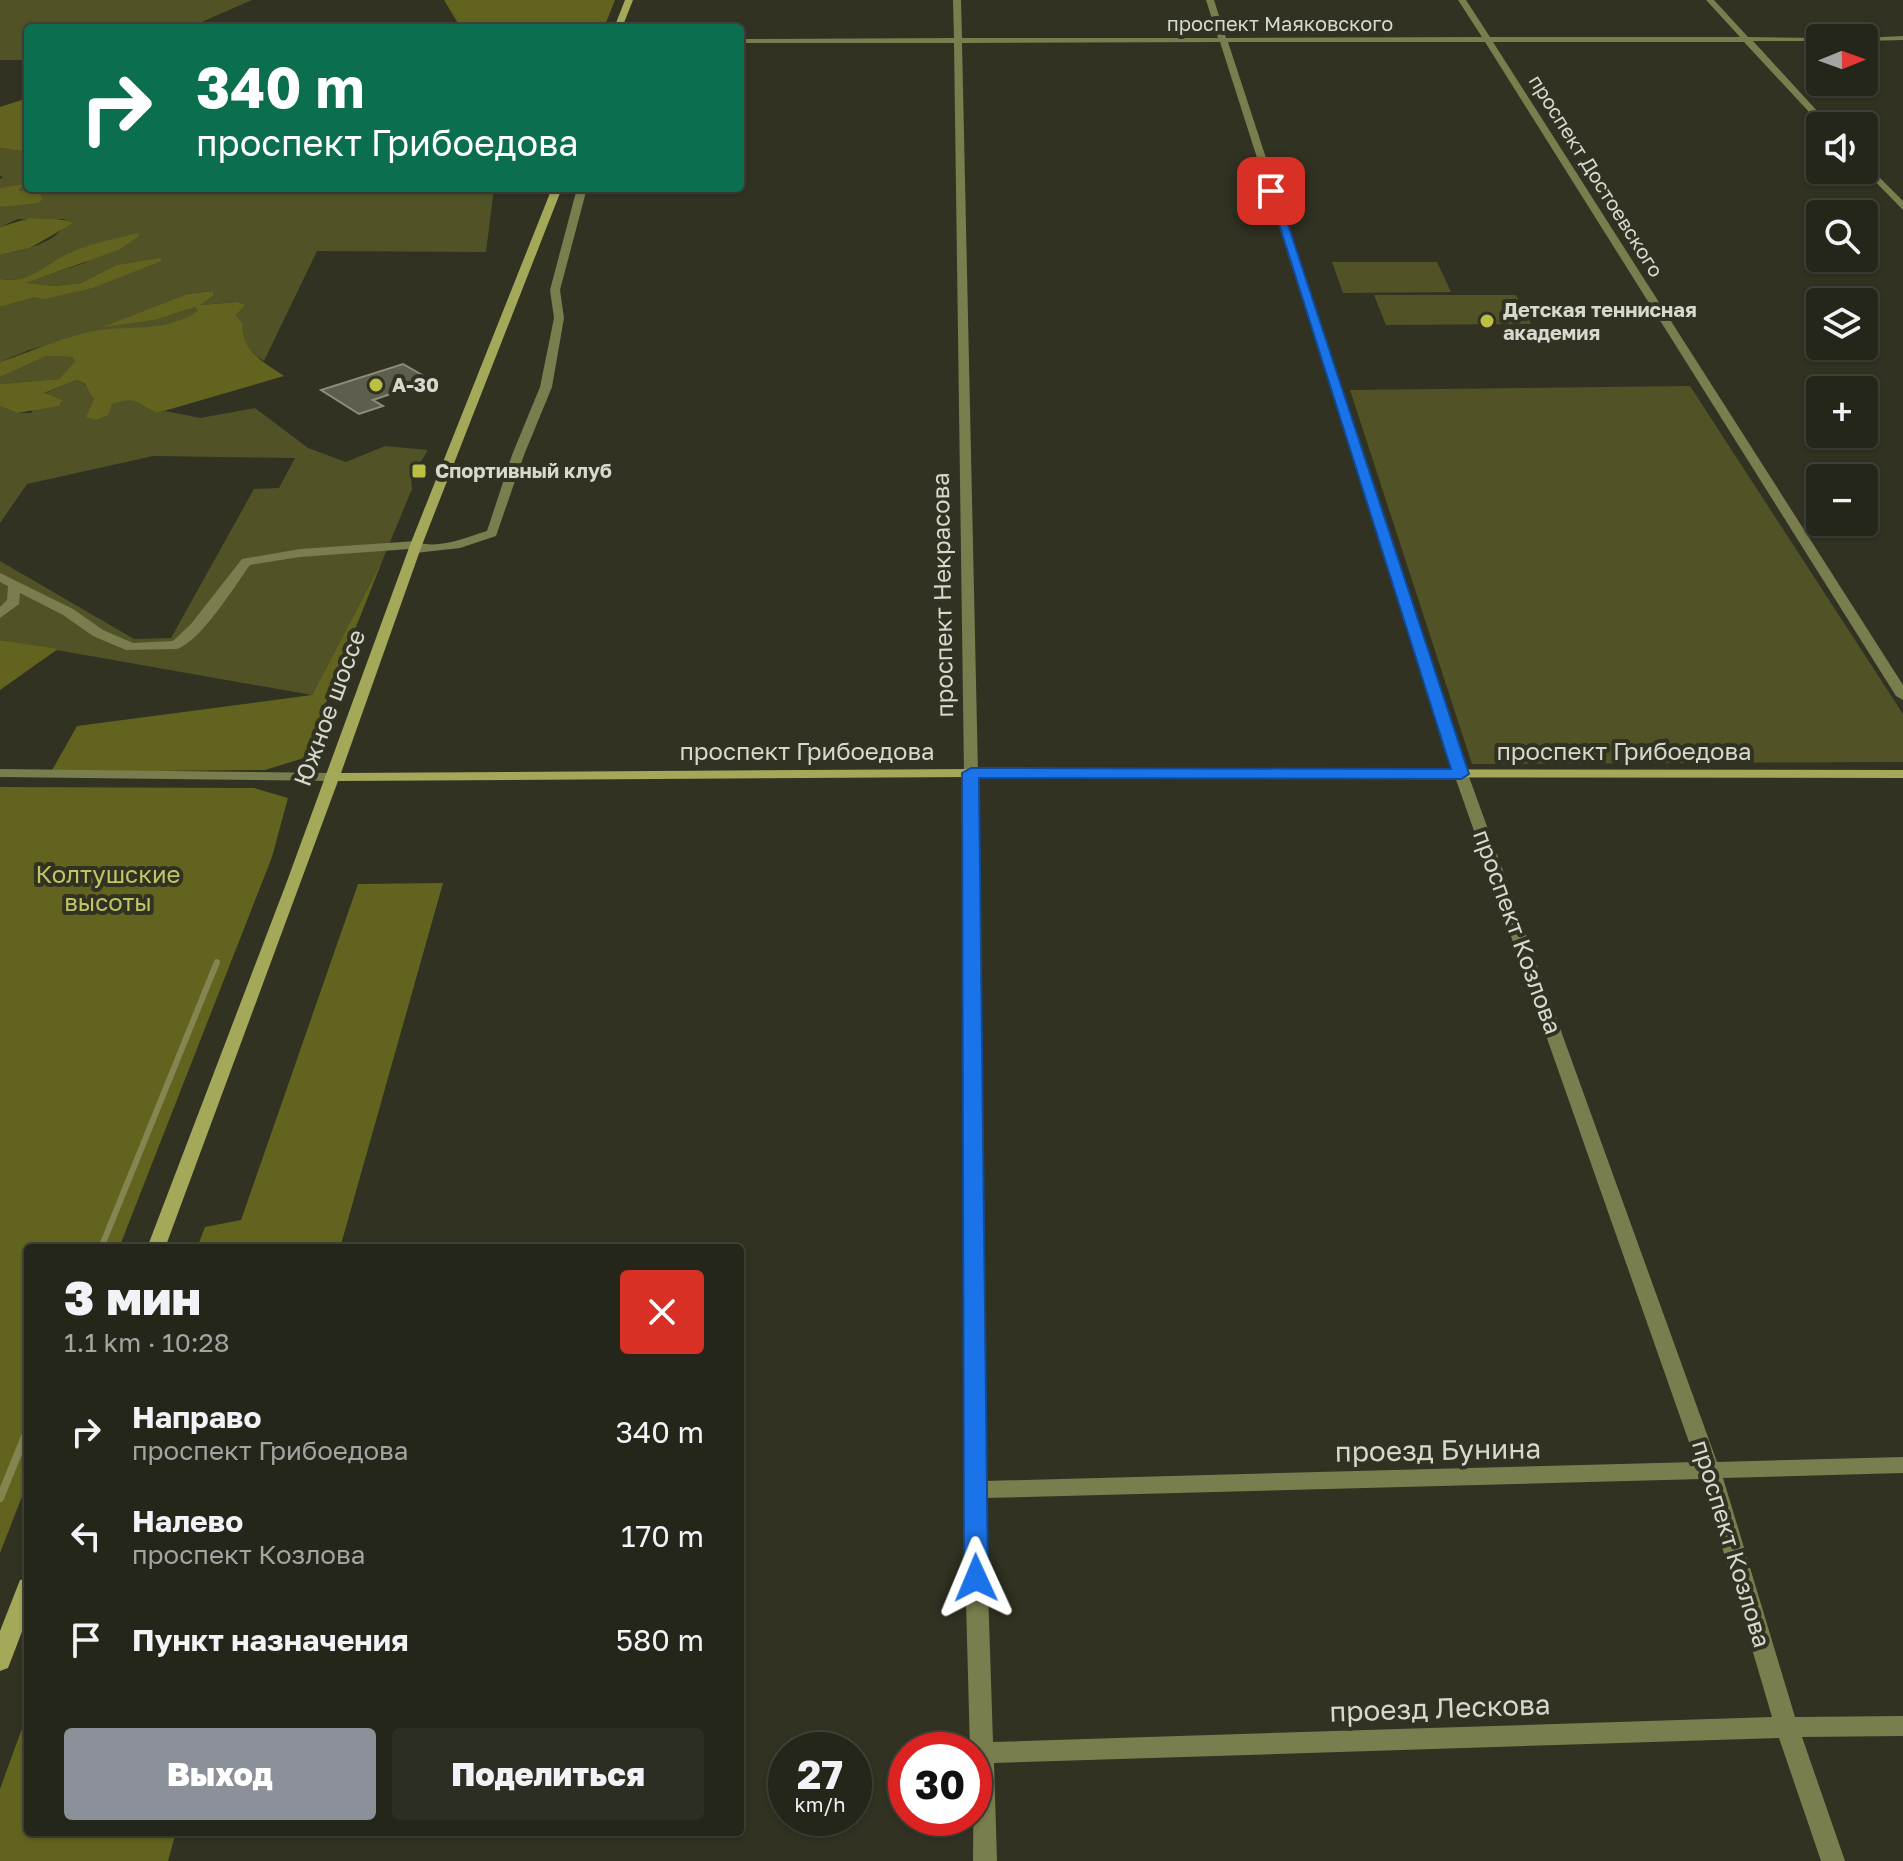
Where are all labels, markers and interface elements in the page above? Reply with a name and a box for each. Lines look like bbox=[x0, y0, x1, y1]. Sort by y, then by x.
street label: проспект Маяковского bbox=[1167, 11, 1393, 35]
north arrow bbox=[1806, 24, 1878, 96]
map controls bbox=[1806, 24, 1878, 536]
text: 340 m bbox=[196, 53, 365, 120]
icon: right bbox=[64, 56, 168, 160]
street label: проспект Достоевского bbox=[1525, 70, 1669, 281]
button: sound bbox=[1806, 112, 1878, 184]
text: проспект Грибоедова bbox=[196, 121, 579, 164]
pin bbox=[1237, 157, 1305, 225]
icon: arrive bbox=[1249, 169, 1293, 213]
button: search bbox=[1806, 200, 1878, 272]
button: layers bbox=[1806, 288, 1878, 360]
place label: Детская теннисная академия bbox=[1503, 297, 1697, 344]
marker: Детская теннисная академия bbox=[1478, 312, 1496, 330]
place label: А-30 bbox=[392, 372, 439, 396]
marker: А-30 bbox=[367, 376, 385, 394]
button: + bbox=[1806, 376, 1878, 448]
place label: Спортивный клуб bbox=[435, 458, 612, 482]
marker: Спортивный клуб bbox=[410, 462, 428, 480]
button: − bbox=[1806, 464, 1878, 536]
street label: проспект Некрасова bbox=[925, 472, 958, 718]
street label: Южное шоссе bbox=[287, 625, 370, 790]
street label: проспект Грибоедова bbox=[679, 736, 935, 765]
street label: проспект Грибоедова bbox=[1496, 736, 1752, 765]
street label: проспект Козлова bbox=[1468, 825, 1569, 1038]
park label: Колтушские высоты bbox=[35, 859, 181, 916]
text: 3 мин bbox=[64, 1268, 201, 1326]
button: close bbox=[620, 1270, 704, 1354]
text: 1.1 km · 10:28 bbox=[64, 1327, 230, 1358]
text: Направо bbox=[132, 1399, 261, 1435]
icon: right bbox=[64, 1410, 108, 1454]
text: 340 m bbox=[616, 1414, 704, 1450]
street label: проезд Бунина bbox=[1335, 1431, 1541, 1468]
text: проспект Грибоедова bbox=[132, 1435, 408, 1466]
street label: проспект Козлова bbox=[1687, 1436, 1778, 1651]
text: Налево bbox=[132, 1503, 243, 1539]
icon: left bbox=[64, 1514, 108, 1558]
text: 170 m bbox=[621, 1518, 704, 1554]
position arrow bbox=[934, 1536, 1018, 1620]
text: проспект Козлова bbox=[132, 1539, 365, 1570]
icon: arrive bbox=[64, 1618, 108, 1662]
text: Пункт назначения bbox=[132, 1622, 409, 1658]
text: 580 m bbox=[616, 1622, 704, 1658]
street label: проезд Лескова bbox=[1329, 1687, 1551, 1728]
button: Выход bbox=[64, 1728, 376, 1820]
button: Поделиться bbox=[392, 1728, 704, 1820]
speed limit sign: 30 bbox=[888, 1732, 992, 1836]
text: 27 bbox=[797, 1750, 843, 1798]
text: km/h bbox=[795, 1792, 845, 1816]

